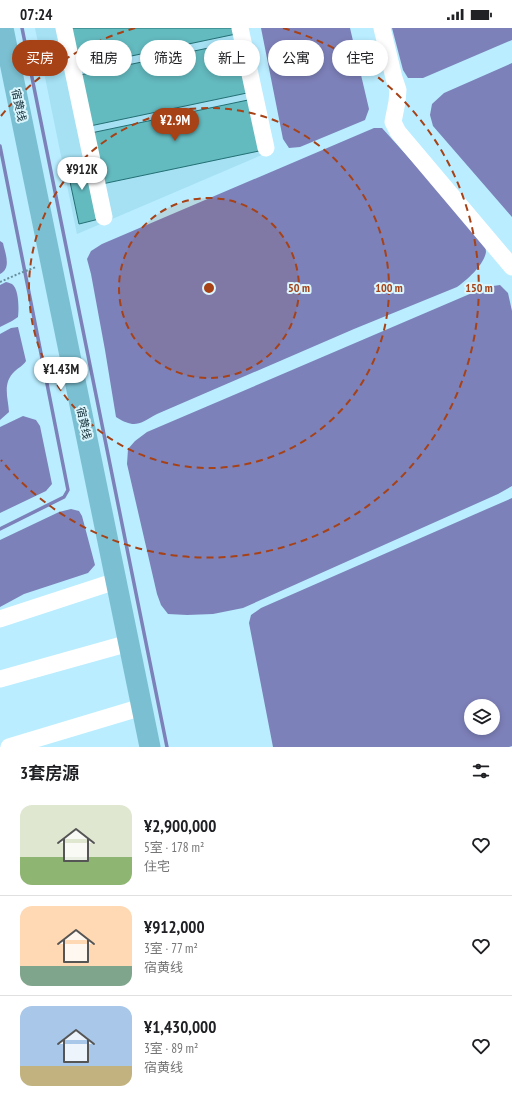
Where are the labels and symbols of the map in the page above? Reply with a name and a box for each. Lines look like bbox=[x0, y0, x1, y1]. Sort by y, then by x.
street label: 宿黄线 bbox=[9, 87, 29, 123]
pin: ¥2.9M bbox=[147, 108, 203, 142]
pin: ¥912K bbox=[54, 157, 110, 191]
text: 50 m bbox=[288, 280, 310, 295]
text: 100 m bbox=[375, 280, 403, 295]
text: 150 m bbox=[465, 280, 493, 295]
centre of rings bbox=[202, 281, 216, 295]
pin: ¥1.43M bbox=[28, 357, 94, 391]
street label: 宿黄线 bbox=[74, 405, 94, 441]

